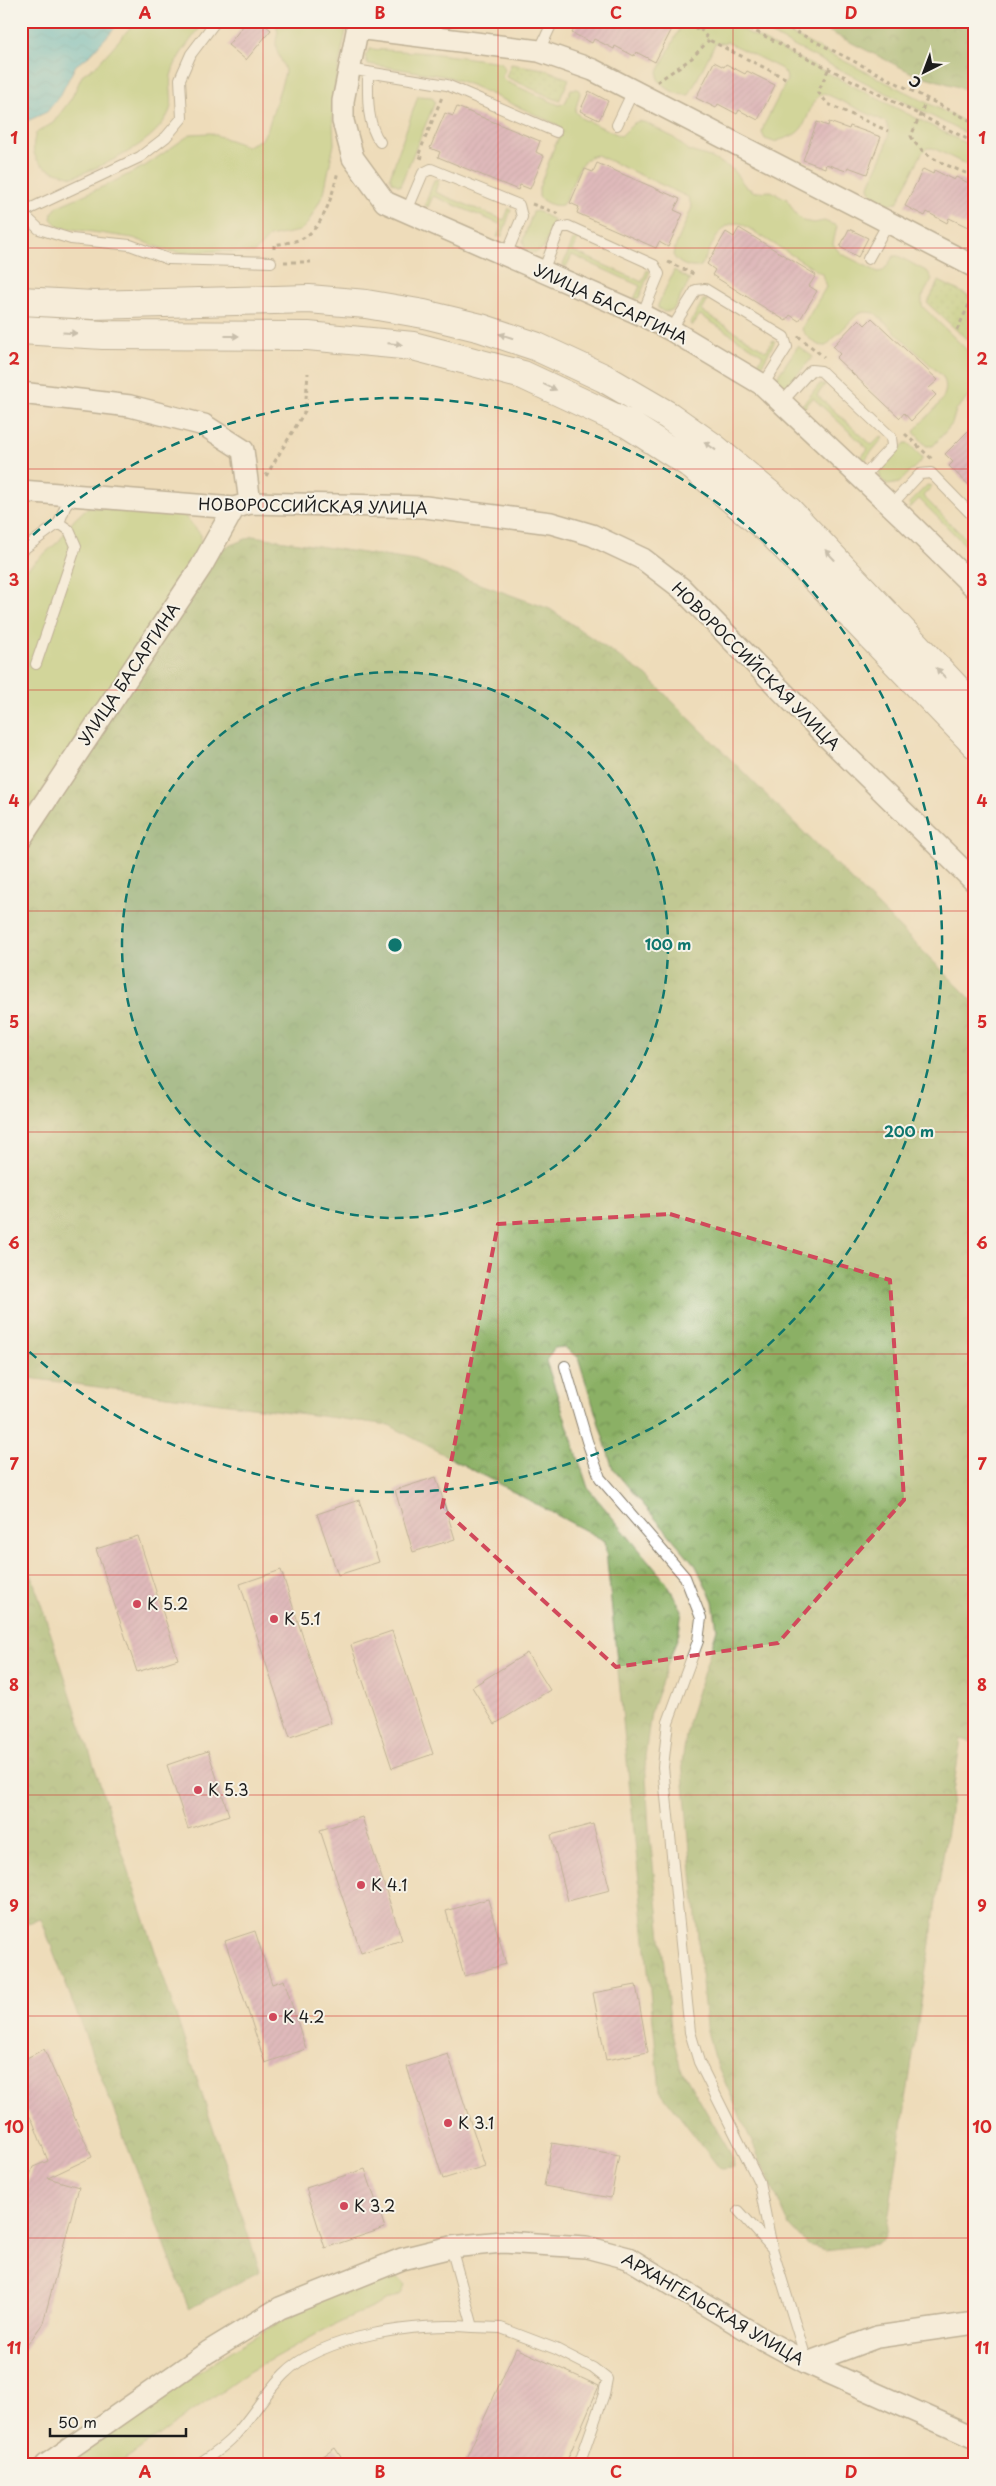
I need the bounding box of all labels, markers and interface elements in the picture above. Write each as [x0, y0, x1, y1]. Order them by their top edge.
text: A [139, 0, 152, 24]
text: B [375, 0, 386, 24]
text: C [610, 0, 622, 24]
text: D [845, 0, 857, 24]
north arrow [898, 48, 948, 98]
text: С [904, 71, 926, 93]
text: 1 [10, 125, 18, 149]
text: 1 [978, 125, 986, 149]
street label: УЛИЦА БАСАРГИНА [531, 257, 692, 349]
one-way arrow [62, 330, 78, 338]
one-way arrow [225, 332, 241, 340]
one-way arrow [498, 332, 513, 340]
one-way arrow [387, 340, 403, 348]
text: 2 [8, 346, 20, 370]
text: 2 [976, 346, 988, 370]
one-way arrow [543, 384, 557, 392]
one-way arrow [703, 441, 717, 451]
street label: НОВОРОССИЙСКАЯ УЛИЦА [198, 491, 428, 519]
one-way arrow [824, 549, 836, 561]
text: 3 [9, 567, 19, 591]
text: 3 [977, 567, 987, 591]
street label: НОВОРОССИЙСКАЯ УЛИЦА [667, 576, 846, 755]
street label: УЛИЦА БАСАРГИНА [72, 598, 185, 749]
one-way arrow [935, 667, 947, 679]
text: 4 [9, 788, 20, 812]
text: 4 [977, 788, 988, 812]
text: 100 m [645, 932, 691, 955]
centre of rings [386, 936, 404, 954]
text: 5 [9, 1009, 19, 1033]
text: 5 [977, 1009, 987, 1033]
text: 200 m [884, 1119, 934, 1142]
text: 6 [8, 1230, 20, 1254]
text: 6 [976, 1230, 988, 1254]
text: 7 [9, 1451, 19, 1475]
text: 7 [977, 1451, 987, 1475]
place label: К 5.2 [147, 1591, 188, 1615]
marker: К 5.2 [131, 1598, 143, 1610]
place label: К 5.1 [284, 1606, 321, 1630]
marker: К 5.1 [268, 1613, 280, 1625]
text: 8 [9, 1672, 19, 1696]
text: 8 [977, 1672, 987, 1696]
place label: К 5.3 [208, 1777, 249, 1801]
marker: К 5.3 [192, 1784, 204, 1796]
place label: К 4.1 [371, 1872, 407, 1896]
marker: К 4.1 [355, 1879, 367, 1891]
text: 9 [9, 1893, 19, 1917]
text: 9 [977, 1893, 987, 1917]
place label: К 4.2 [283, 2004, 325, 2028]
marker: К 4.2 [267, 2011, 279, 2023]
place label: К 3.1 [458, 2110, 494, 2134]
text: 10 [4, 2114, 24, 2138]
text: 10 [972, 2114, 992, 2138]
marker: К 3.1 [442, 2117, 454, 2129]
place label: К 3.2 [354, 2193, 395, 2217]
marker: К 3.2 [338, 2200, 350, 2212]
street label: АРХАНГЕЛЬСКАЯ УЛИЦА [618, 2246, 809, 2370]
text: 11 [7, 2335, 21, 2359]
text: 11 [975, 2335, 989, 2359]
scale bar [50, 2406, 186, 2438]
text: 50 m [58, 2410, 97, 2433]
text: A [139, 2459, 152, 2483]
text: B [375, 2459, 386, 2483]
text: C [610, 2459, 622, 2483]
text: D [845, 2459, 857, 2483]

